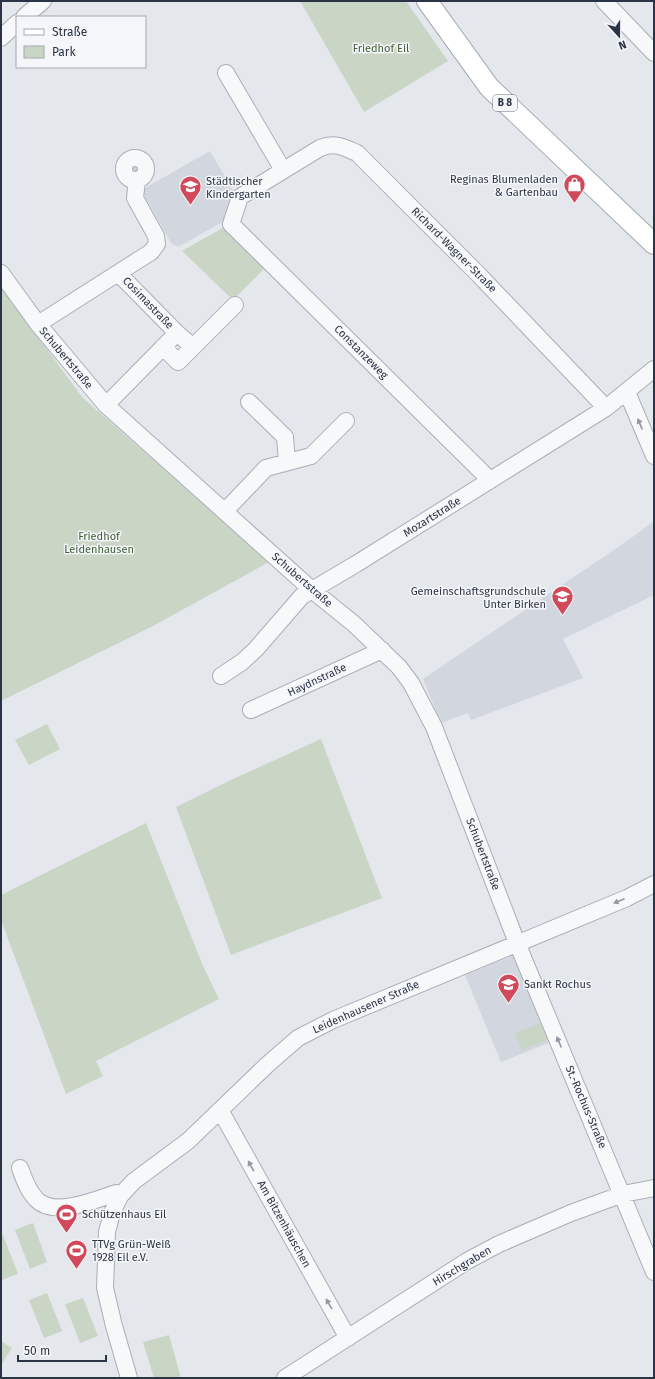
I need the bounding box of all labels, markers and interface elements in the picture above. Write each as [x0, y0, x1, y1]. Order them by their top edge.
legend [16, 16, 146, 68]
north arrow [599, 16, 639, 56]
text: Straße [52, 25, 87, 39]
text: N [617, 37, 628, 52]
park label: Friedhof Eil [353, 42, 409, 55]
text: Park [52, 45, 76, 59]
road number: B 8 [493, 95, 517, 111]
shop icon: Reginas Blumenladen & Gartenbau [561, 172, 587, 205]
place label: Reginas Blumenladen & Gartenbau [450, 173, 558, 199]
school or university icon: Städtischer Kindergarten [178, 174, 204, 207]
place label: Städtischer Kindergarten [206, 175, 271, 201]
street label: Richard-Wagner-Straße [409, 205, 499, 295]
street label: Cosimastraße [120, 274, 176, 332]
street label: Constanzeweg [331, 322, 391, 382]
street label: Schubertstraße [36, 325, 96, 391]
one-way arrow [637, 418, 643, 429]
street label: Mozartstraße [401, 494, 463, 540]
park label: Friedhof Leidenhausen [64, 530, 134, 556]
street label: Schubertstraße [269, 550, 335, 610]
school or university icon: Gemeinschaftsgrundschule Unter Birken [549, 584, 575, 617]
place label: Gemeinschaftsgrundschule Unter Birken [411, 585, 546, 611]
street label: Haydnstraße [286, 661, 348, 699]
street label: Schubertstraße [463, 816, 503, 892]
one-way arrow [614, 898, 625, 904]
school or university icon: Sankt Rochus [495, 971, 521, 1004]
street label: Leidenhausener Straße [311, 978, 421, 1036]
place label: Sankt Rochus [524, 978, 591, 991]
one-way arrow [556, 1036, 562, 1048]
street label: St.-Rochus-Straße [563, 1064, 609, 1150]
one-way arrow [248, 1160, 255, 1172]
street label: Am Bitzenhäuschen [255, 1178, 313, 1270]
sports icon: Schützenhaus Eil [54, 1201, 80, 1234]
place label: Schützenhaus Eil [82, 1208, 166, 1221]
sports icon: TTVg Grün-Weiß 1928 Eil e.V. [64, 1237, 90, 1270]
place label: TTVg Grün-Weiß 1928 Eil e.V. [92, 1238, 171, 1264]
street label: Hirschgraben [430, 1243, 494, 1289]
one-way arrow [325, 1298, 332, 1310]
scale bar [18, 1337, 106, 1363]
text: 50 m [24, 1344, 50, 1358]

